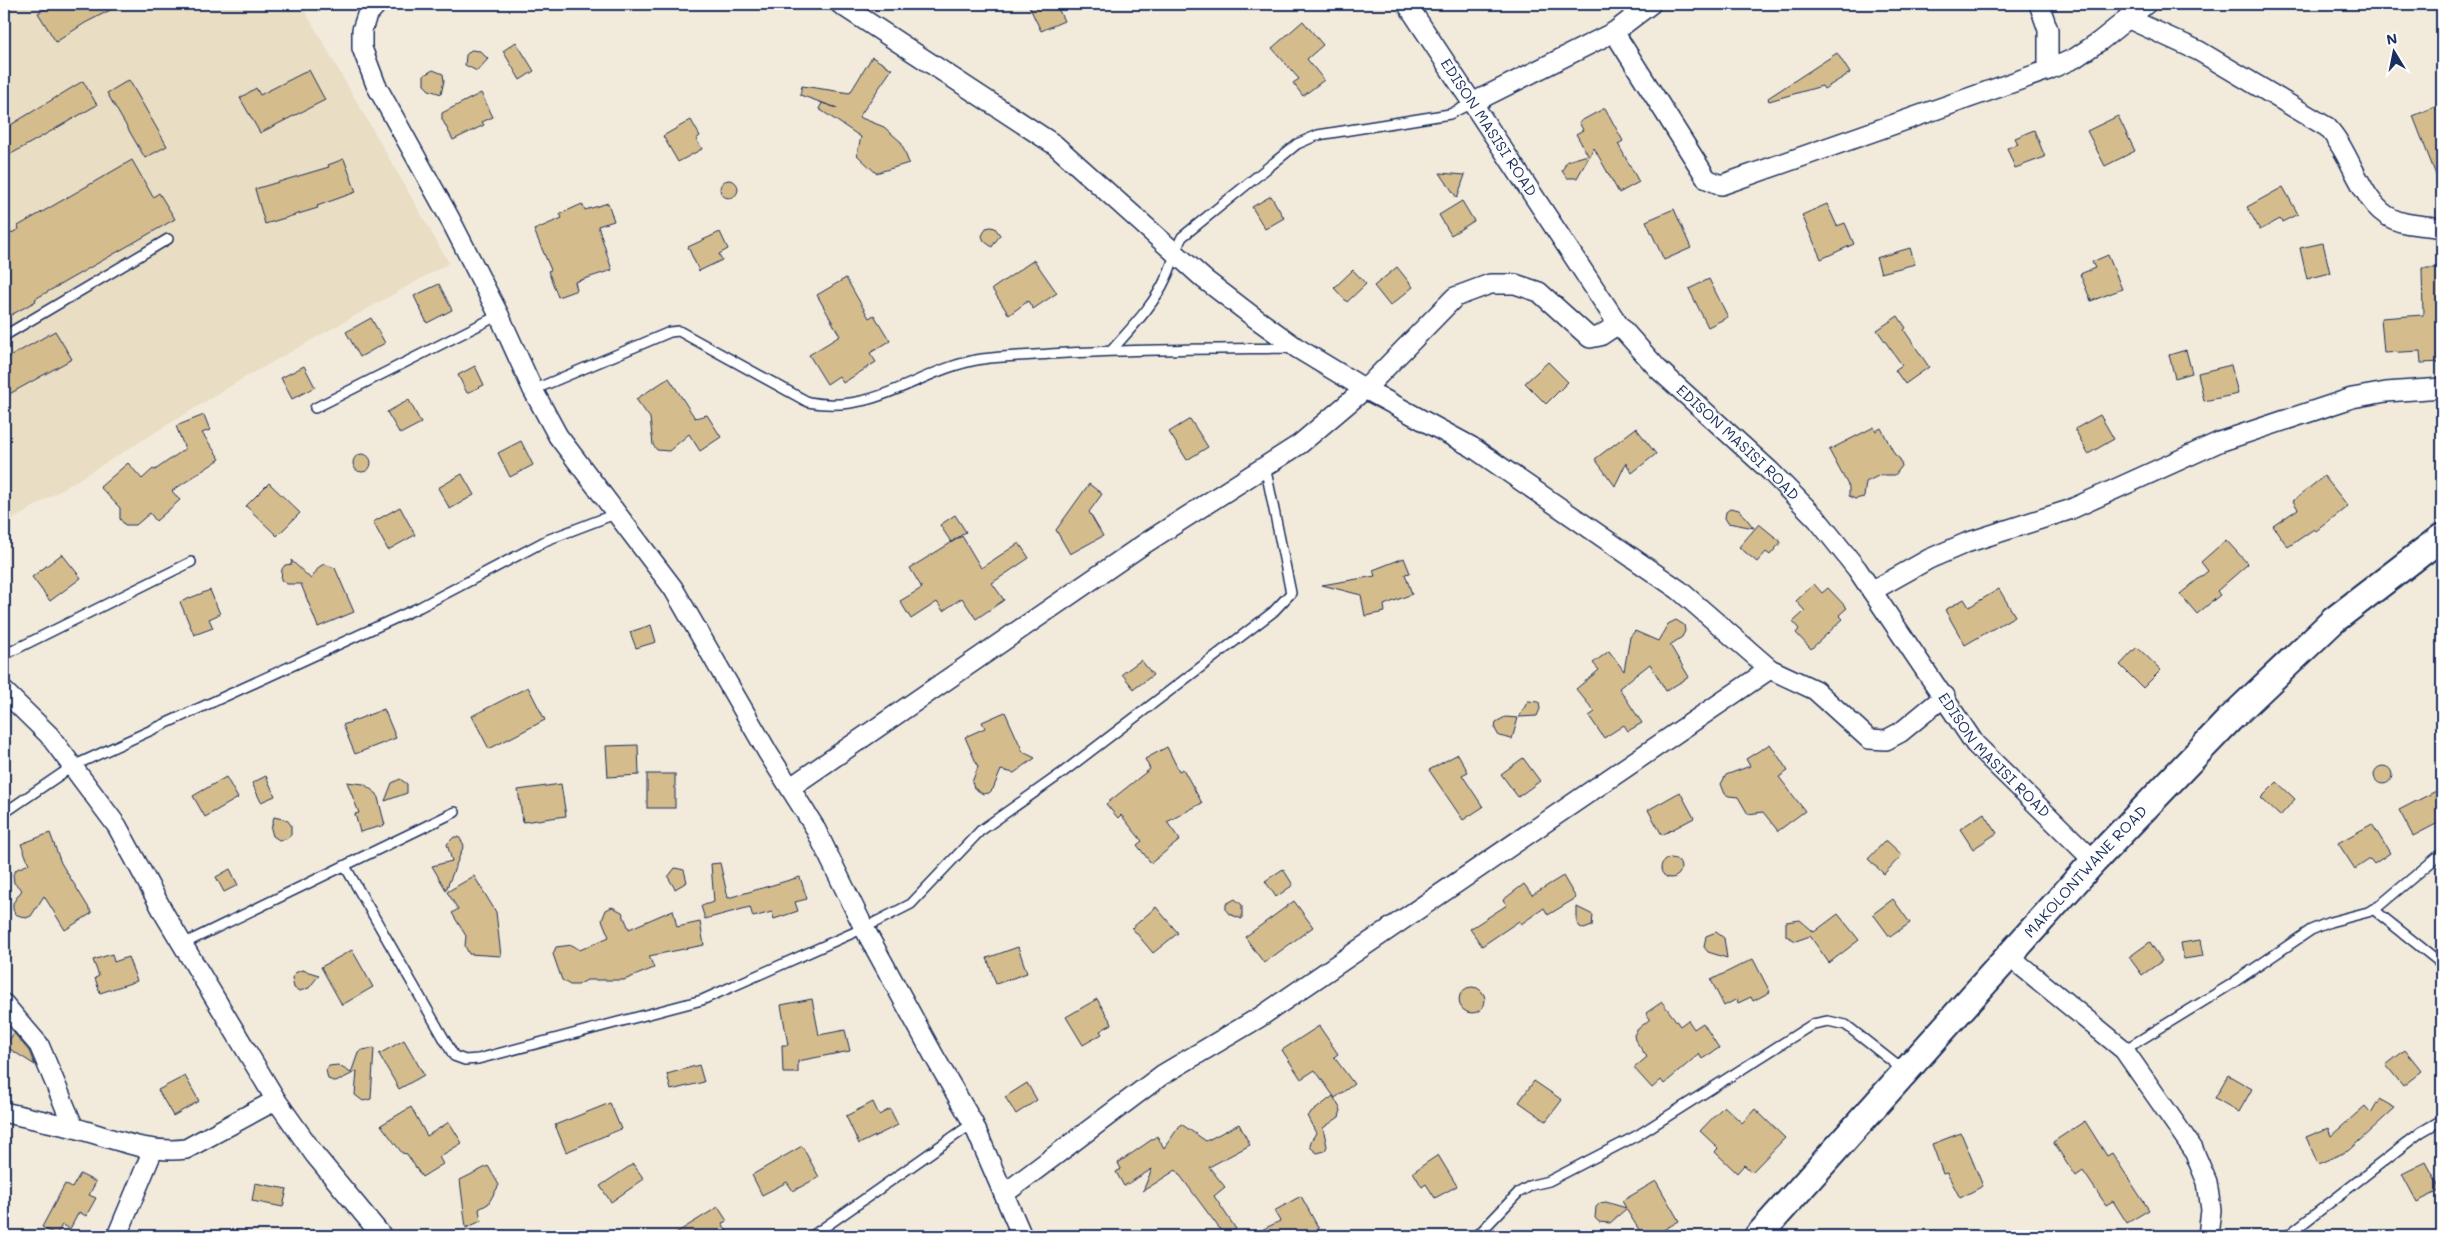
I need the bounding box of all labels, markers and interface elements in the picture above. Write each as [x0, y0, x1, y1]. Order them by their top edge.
north arrow [2368, 28, 2418, 78]
text: N [2385, 28, 2399, 49]
street label: EDISON MASISI ROAD [1437, 54, 1542, 200]
street label: EDISON MASISI ROAD [1673, 380, 1804, 504]
street label: EDISON MASISI ROAD [1934, 688, 2055, 821]
street label: MAKOLONTWANE ROAD [2019, 801, 2151, 941]

